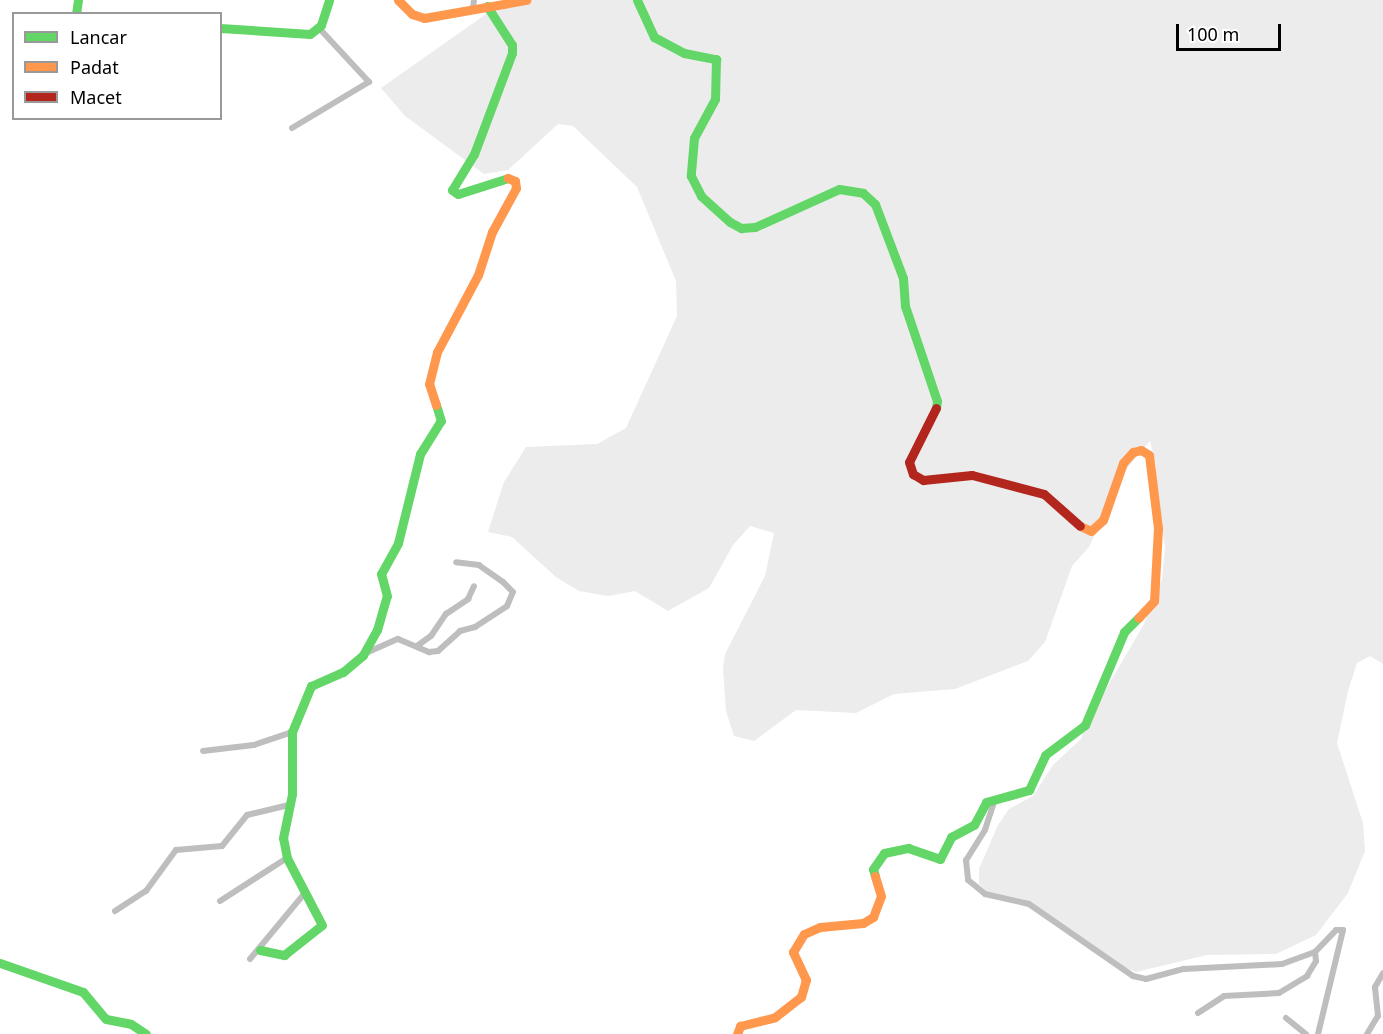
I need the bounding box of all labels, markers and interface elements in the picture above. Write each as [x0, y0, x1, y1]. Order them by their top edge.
legend [12, 12, 222, 120]
scale bar [1179, 12, 1284, 50]
text: 100 m [1187, 22, 1239, 46]
text: Lancar [70, 25, 127, 49]
text: Padat [70, 55, 119, 79]
text: Macet [70, 85, 122, 109]

